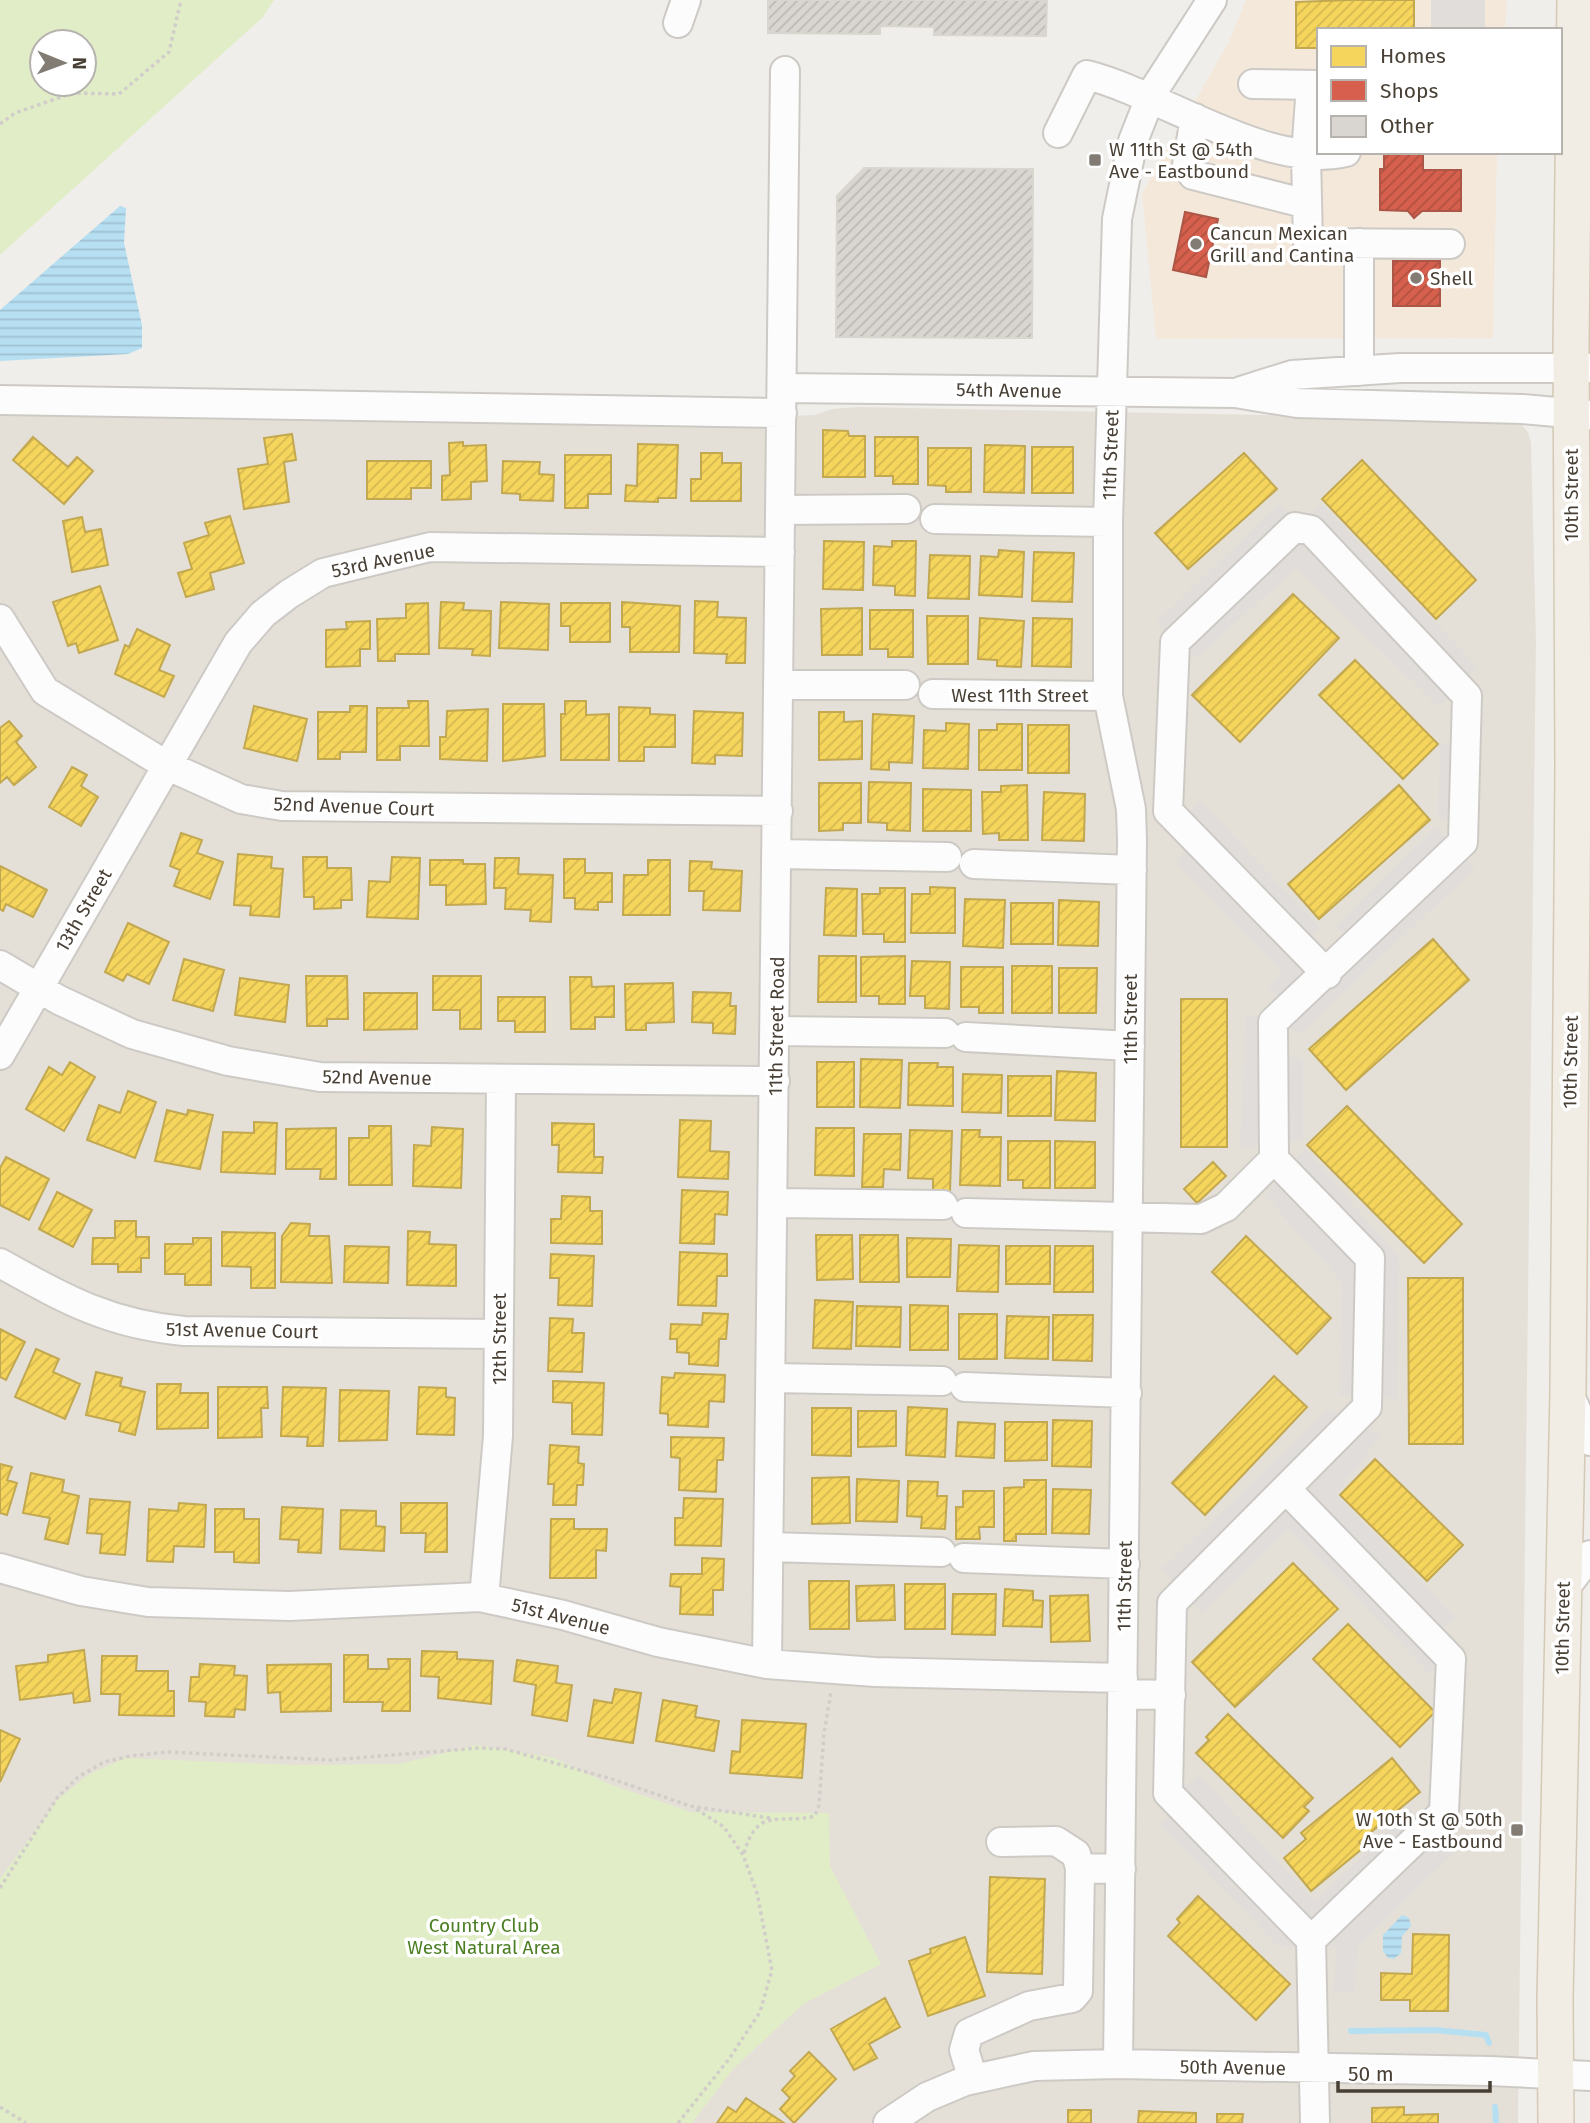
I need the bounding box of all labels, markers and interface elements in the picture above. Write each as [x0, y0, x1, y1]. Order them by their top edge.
north arrow [28, 28, 98, 98]
legend [1317, 28, 1562, 154]
text: Homes [1380, 43, 1446, 69]
text: N [68, 57, 91, 70]
text: Shops [1380, 78, 1438, 104]
text: Other [1380, 113, 1434, 139]
place label: W 11th St @ 54th Ave - Eastbound [1109, 138, 1253, 183]
marker: W 11th St @ 54th Ave - Eastbound [1087, 152, 1103, 168]
place label: Cancun Mexican Grill and Cantina [1210, 222, 1354, 267]
marker: Cancun Mexican Grill and Cantina [1188, 236, 1204, 252]
place label: Shell [1430, 267, 1473, 290]
marker: Shell [1408, 270, 1424, 286]
street label: 54th Avenue [956, 378, 1062, 403]
street label: 11th Street [1097, 409, 1124, 501]
street label: 10th Street [1560, 448, 1583, 542]
street label: 53rd Avenue [329, 538, 437, 583]
street label: West 11th Street [951, 684, 1089, 707]
street label: 52nd Avenue Court [273, 792, 435, 821]
street label: 13th Street [50, 864, 117, 956]
street label: 11th Street Road [764, 956, 789, 1096]
street label: 11th Street [1119, 973, 1142, 1064]
street label: 10th Street [1558, 1015, 1583, 1109]
street label: 52nd Avenue [322, 1065, 432, 1090]
street label: 12th Street [488, 1293, 511, 1385]
street label: 51st Avenue Court [166, 1318, 318, 1343]
street label: 11th Street [1112, 1540, 1137, 1632]
street label: 10th Street [1550, 1581, 1575, 1675]
street label: 51st Avenue [509, 1593, 612, 1640]
place label: W 10th St @ 50th Ave - Eastbound [1356, 1808, 1503, 1853]
marker: W 10th St @ 50th Ave - Eastbound [1509, 1822, 1525, 1838]
park label: Country Club West Natural Area [407, 1914, 561, 1959]
scale bar [1338, 2050, 1490, 2094]
street label: 50th Avenue [1180, 2055, 1286, 2080]
text: 50 m [1348, 2061, 1394, 2087]

